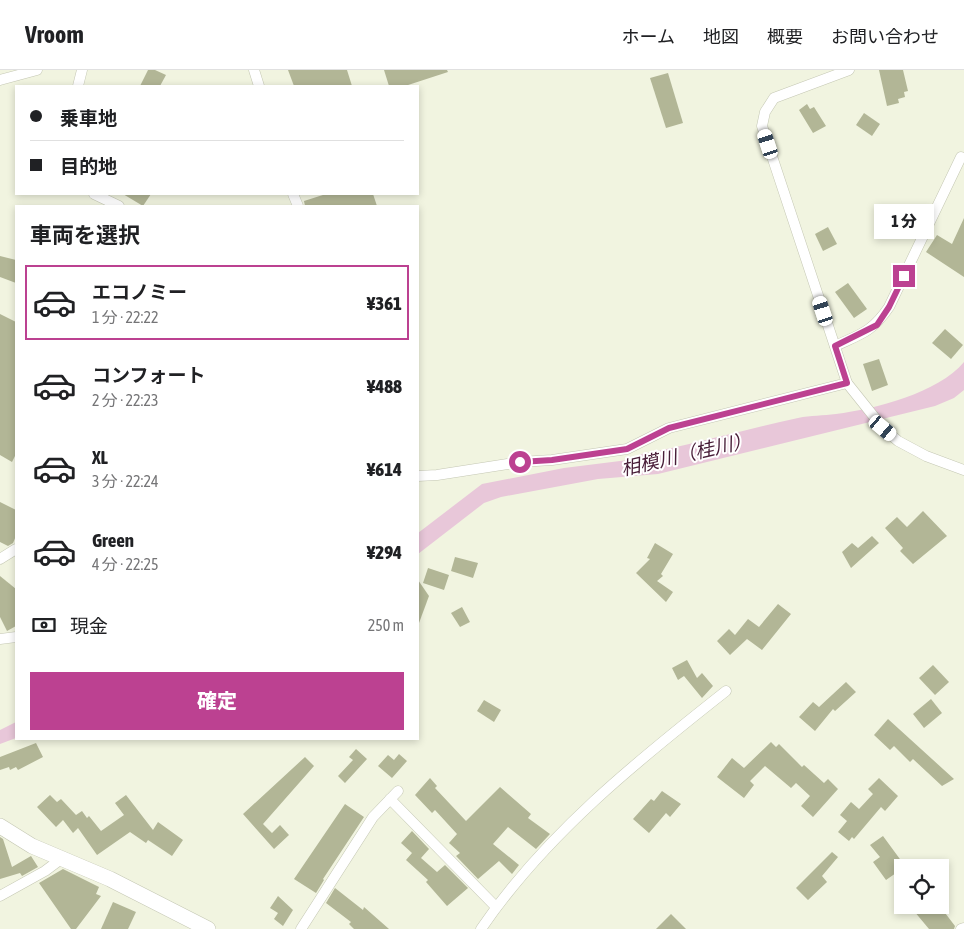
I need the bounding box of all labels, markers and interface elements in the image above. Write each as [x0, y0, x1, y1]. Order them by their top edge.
text: Vroom [25, 21, 84, 48]
text: ホーム [622, 26, 675, 47]
text: 地図 [703, 26, 739, 47]
text: 概要 [767, 26, 803, 47]
text: お問い合わせ [831, 26, 939, 47]
text: 乗車地 [60, 107, 117, 129]
car [756, 127, 779, 161]
text: 目的地 [60, 155, 117, 177]
callout: 1 分 [874, 204, 934, 238]
text: 1 分 [891, 212, 917, 230]
text: 車両を選択 [30, 222, 140, 248]
route end [893, 265, 915, 287]
icon: car [32, 280, 77, 325]
text: エコノミー [92, 281, 187, 303]
text: ¥361 [367, 292, 402, 314]
car [811, 294, 834, 328]
text: 1 分 · 22:22 [92, 308, 158, 326]
icon: car [32, 363, 77, 408]
text: コンフォート [92, 364, 205, 386]
text: ¥488 [367, 375, 402, 397]
text: 2 分 · 22:23 [92, 391, 158, 409]
car [866, 413, 899, 443]
water label: 相模川（桂川） [619, 428, 753, 480]
icon: car [32, 446, 77, 491]
text: XL [92, 446, 108, 468]
route start [509, 451, 531, 473]
text: ¥614 [367, 458, 402, 480]
text: 3 分 · 22:24 [92, 472, 158, 490]
icon: car [32, 529, 77, 574]
text: Green [92, 529, 134, 551]
text: ¥294 [367, 541, 402, 563]
text: 4 分 · 22:25 [92, 555, 158, 573]
icon: cash [30, 611, 58, 639]
text: 現金 [70, 615, 108, 637]
text: 250 m [368, 616, 404, 634]
button: 確定 [30, 672, 404, 730]
map controls [894, 859, 949, 914]
button: locate [894, 859, 949, 914]

